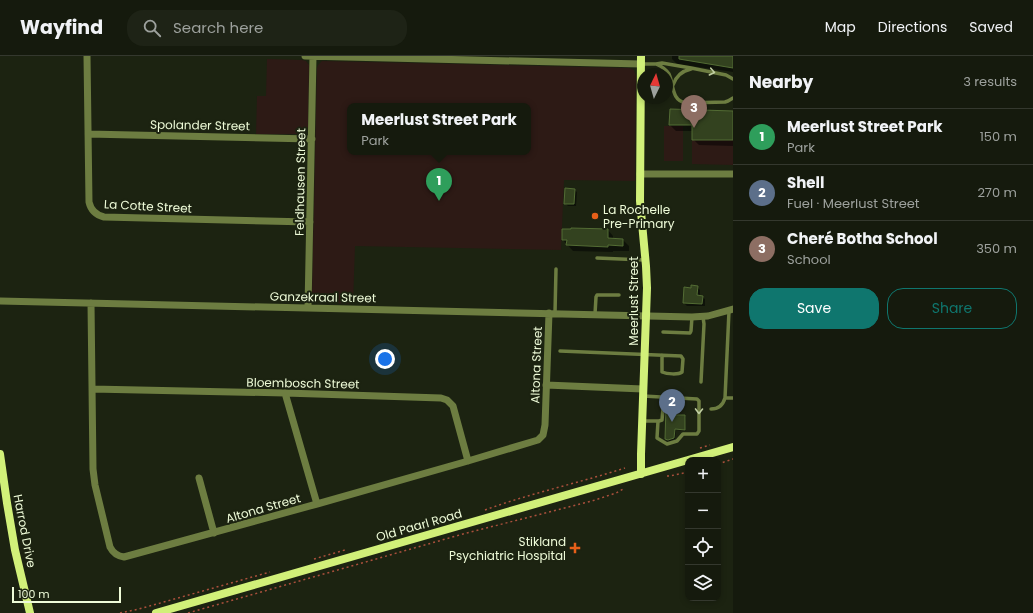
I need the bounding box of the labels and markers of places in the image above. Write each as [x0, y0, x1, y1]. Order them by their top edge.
pin: 3 [681, 95, 707, 128]
pin: 1 [426, 168, 452, 201]
place label: La Rochelle Pre-Primary [603, 201, 675, 232]
marker: La Rochelle Pre-Primary [590, 211, 600, 221]
pin: 2 [659, 389, 685, 422]
place label: Stikland Psychiatric Hospital [449, 533, 566, 564]
marker: Stikland Psychiatric Hospital [569, 542, 581, 554]

